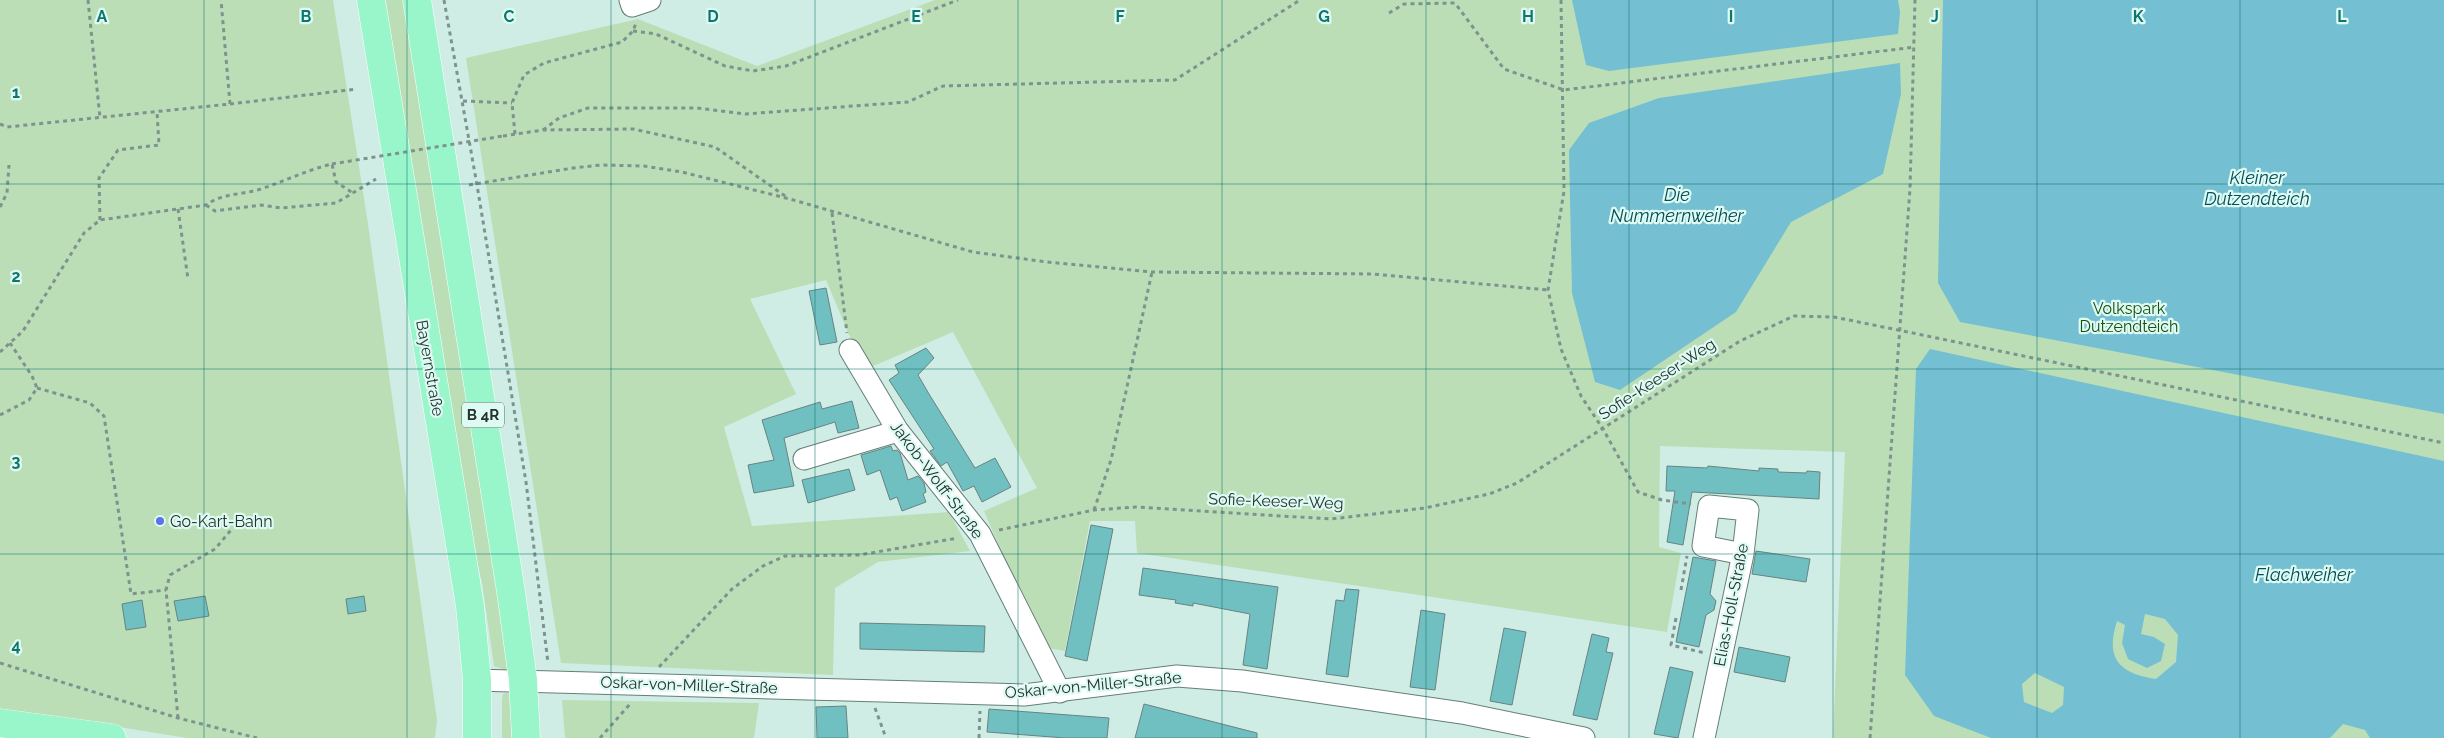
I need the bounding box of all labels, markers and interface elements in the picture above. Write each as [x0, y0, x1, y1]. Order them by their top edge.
text: A [97, 7, 108, 26]
text: B [301, 7, 312, 26]
text: C [504, 7, 515, 26]
text: D [707, 7, 719, 26]
text: E [911, 7, 921, 26]
text: F [1115, 7, 1125, 26]
text: G [1318, 7, 1330, 26]
text: H [1522, 7, 1534, 26]
text: I [1729, 7, 1733, 26]
text: J [1931, 7, 1939, 26]
text: K [2133, 7, 2144, 26]
text: L [2337, 7, 2347, 26]
text: 1 [12, 83, 20, 102]
water label: Kleiner Dutzendteich [2204, 167, 2310, 209]
water label: Die Nummernweiher [1610, 184, 1745, 226]
text: 2 [11, 267, 21, 286]
park label: Volkspark Dutzendteich [2080, 299, 2178, 336]
street label: Bayernstraße [412, 318, 448, 418]
street label: Sofie-Keeser-Weg [1595, 334, 1719, 424]
road number: B 4R [462, 402, 504, 428]
street label: Jakob-Wolff-Straße [887, 417, 987, 543]
text: 3 [12, 452, 21, 471]
street label: Sofie-Keeser-Weg [1208, 489, 1344, 513]
place label: Go-Kart-Bahn [170, 512, 272, 531]
marker: Go-Kart-Bahn [154, 515, 166, 527]
street label: Elias-Holl-Straße [1710, 542, 1752, 668]
water label: Flachweiher [2255, 564, 2354, 585]
text: 4 [11, 636, 21, 655]
street label: Oskar-von-Miller-Straße [1004, 668, 1182, 702]
street label: Oskar-von-Miller-Straße [600, 672, 778, 698]

